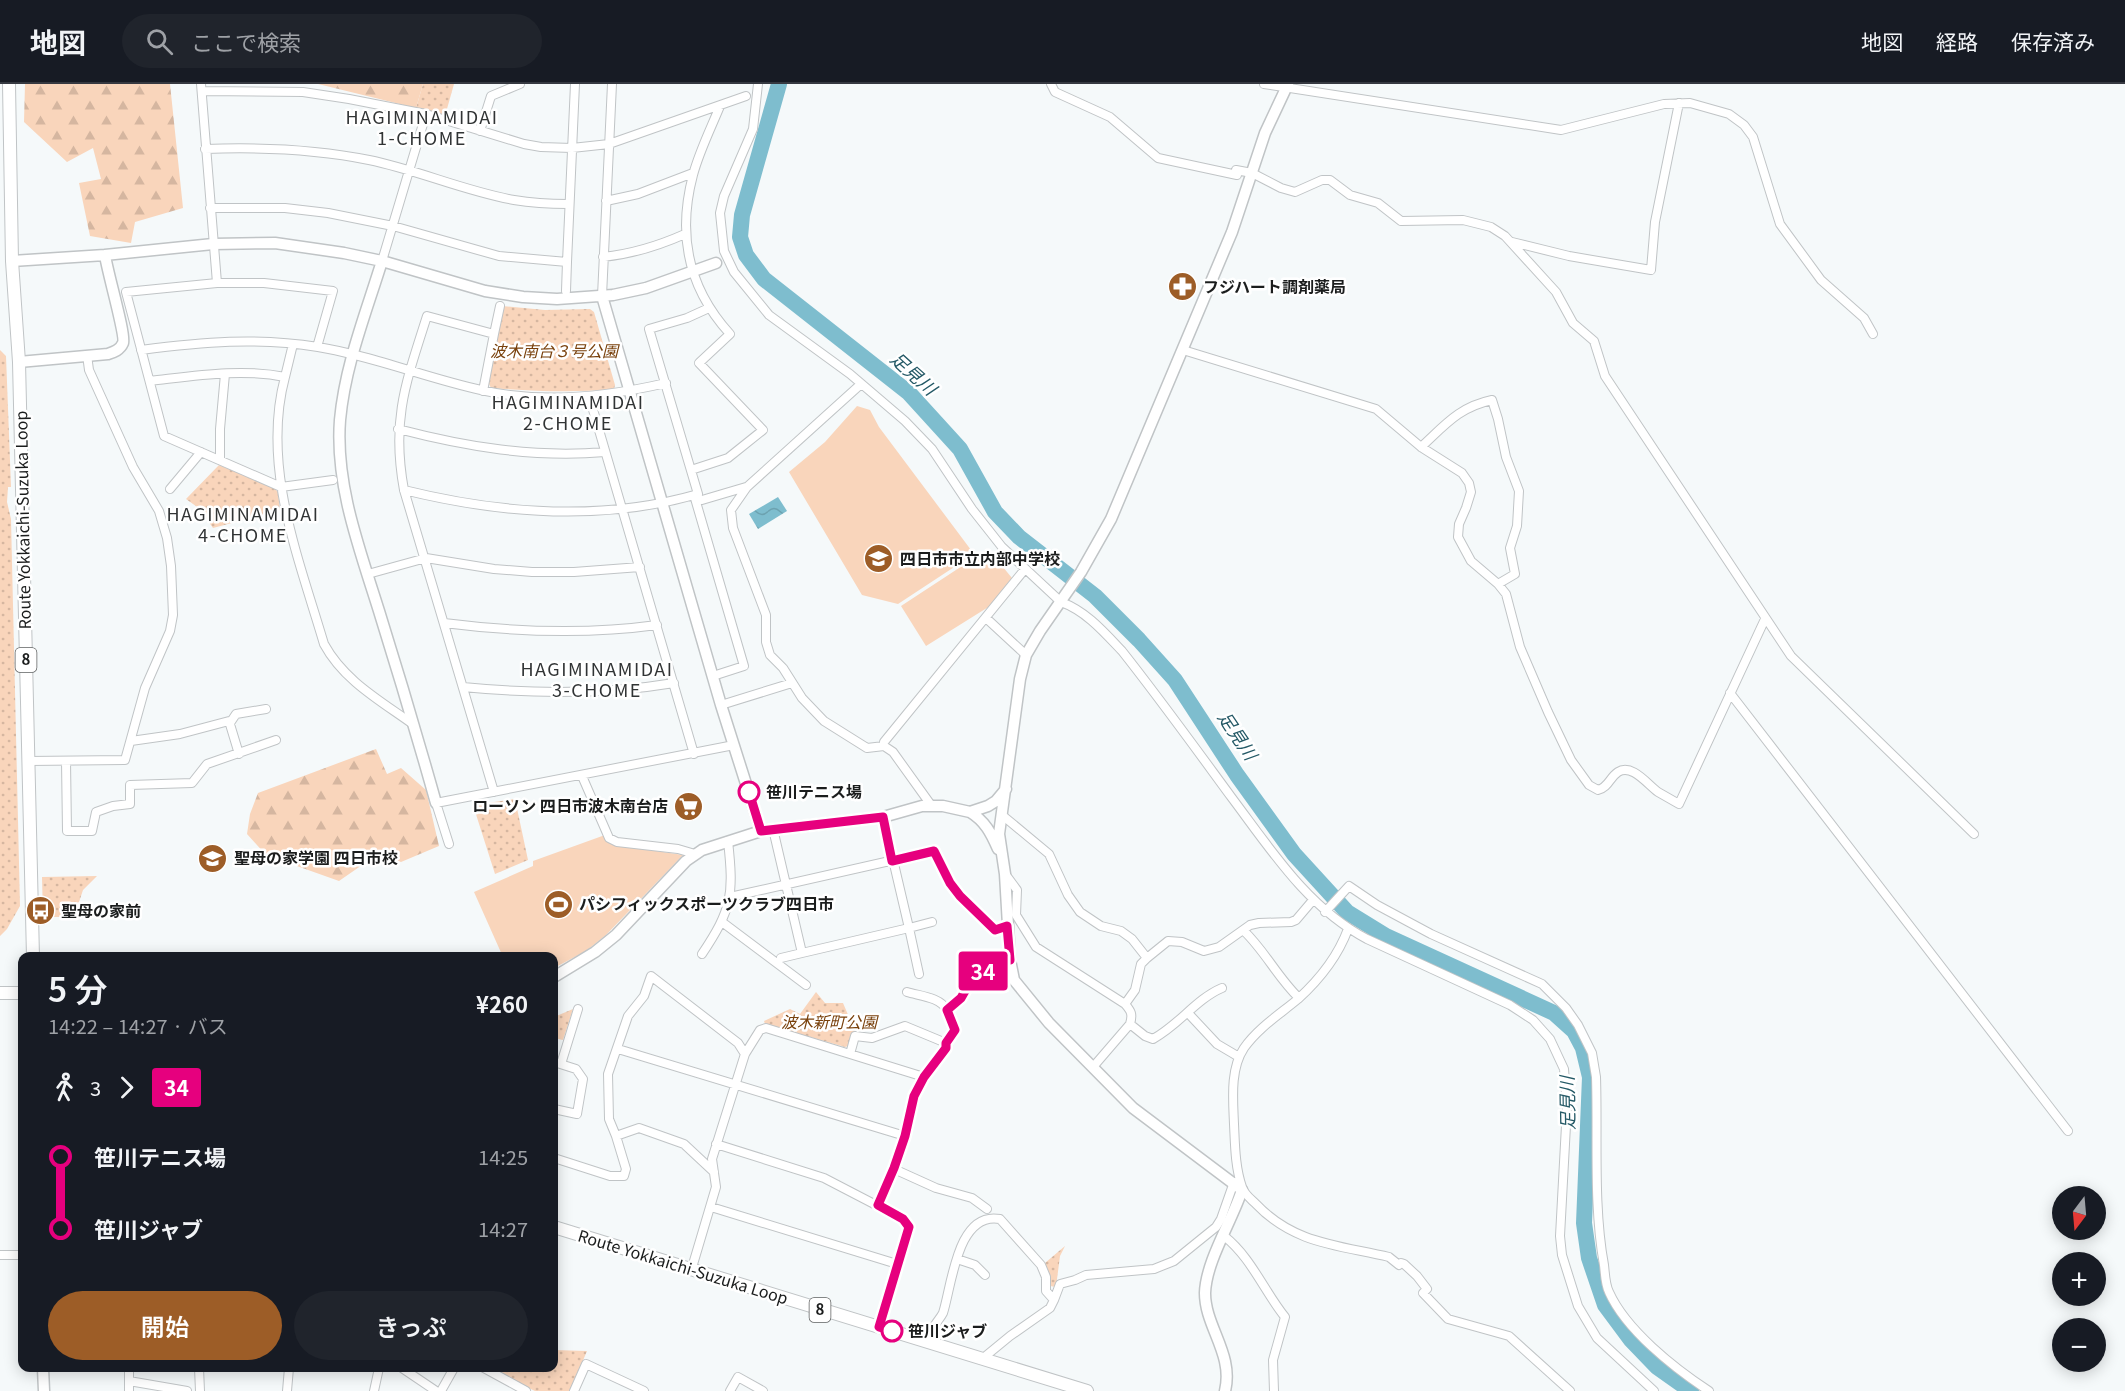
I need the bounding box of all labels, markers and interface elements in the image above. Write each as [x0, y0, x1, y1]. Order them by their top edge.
search box [122, 14, 542, 68]
text: 地図 [30, 21, 86, 61]
icon: search [143, 25, 176, 58]
text: ここで検索 [191, 25, 301, 57]
text: 地図 [1861, 26, 1903, 56]
text: 経路 [1936, 26, 1978, 56]
text: 保存済み [2011, 26, 2095, 56]
district label: HAGIMINAMIDAI 1-CHOME [345, 103, 499, 150]
pharmacy icon: フジハート調剤薬局 [1166, 271, 1198, 303]
place label: フジハート調剤薬局 [1203, 274, 1346, 298]
park label: 波木南台３号公園 [490, 338, 620, 362]
water label: 足見川 [886, 345, 945, 402]
district label: HAGIMINAMIDAI 2-CHOME [491, 388, 645, 435]
street label: Route Yokkaichi-Suzuka Loop [8, 410, 36, 629]
district label: HAGIMINAMIDAI 4-CHOME [166, 500, 320, 547]
school or university icon: 四日市市立内部中学校 [863, 543, 895, 575]
place label: 四日市市立内部中学校 [900, 546, 1060, 570]
road number: 8 [15, 648, 36, 672]
district label: HAGIMINAMIDAI 3-CHOME [520, 655, 674, 702]
water label: 足見川 [1213, 705, 1266, 766]
place label: 笹川テニス場 [766, 779, 862, 803]
marker: 笹川テニス場 [738, 781, 760, 803]
supermarket icon: ローソン 四日市波木南台店 [673, 790, 705, 822]
place label: ローソン 四日市波木南台店 [472, 793, 668, 817]
school or university icon: 聖母の家学園 四日市校 [197, 842, 229, 874]
place label: 聖母の家学園 四日市校 [234, 845, 398, 869]
sports icon: パシフィックスポーツクラブ四日市 [542, 888, 574, 920]
place label: パシフィックスポーツクラブ四日市 [579, 891, 834, 915]
bus stop icon: 聖母の家前 [24, 895, 56, 927]
place label: 聖母の家前 [61, 898, 141, 922]
line badge: 34 [956, 952, 1010, 990]
text: 34 [971, 956, 995, 986]
text: 5 分 [48, 964, 108, 1012]
text: ¥260 [476, 987, 528, 1019]
park label: 波木新町公園 [781, 1009, 879, 1033]
text: 14:22 – 14:27 · バス [48, 1011, 228, 1040]
icon: walk [48, 1071, 81, 1104]
icon: forward [110, 1071, 143, 1104]
text: 34 [164, 1072, 189, 1102]
text: 3 [90, 1073, 101, 1102]
water label: 足見川 [1552, 1074, 1579, 1130]
text: 笹川テニス場 [94, 1140, 226, 1172]
text: 14:25 [478, 1142, 528, 1171]
north arrow [2052, 1186, 2106, 1240]
map controls [2052, 1186, 2106, 1372]
text: 笹川ジャブ [94, 1212, 203, 1244]
text: 14:27 [478, 1214, 528, 1243]
street label: Route Yokkaichi-Suzuka Loop [575, 1223, 791, 1309]
button: + [2052, 1252, 2106, 1306]
button: 開始 [48, 1291, 282, 1360]
button: きっぷ [294, 1291, 528, 1360]
road number: 8 [810, 1298, 830, 1322]
place label: 笹川ジャブ [908, 1318, 987, 1342]
button: − [2052, 1318, 2106, 1372]
marker: 笹川ジャブ [881, 1320, 903, 1342]

